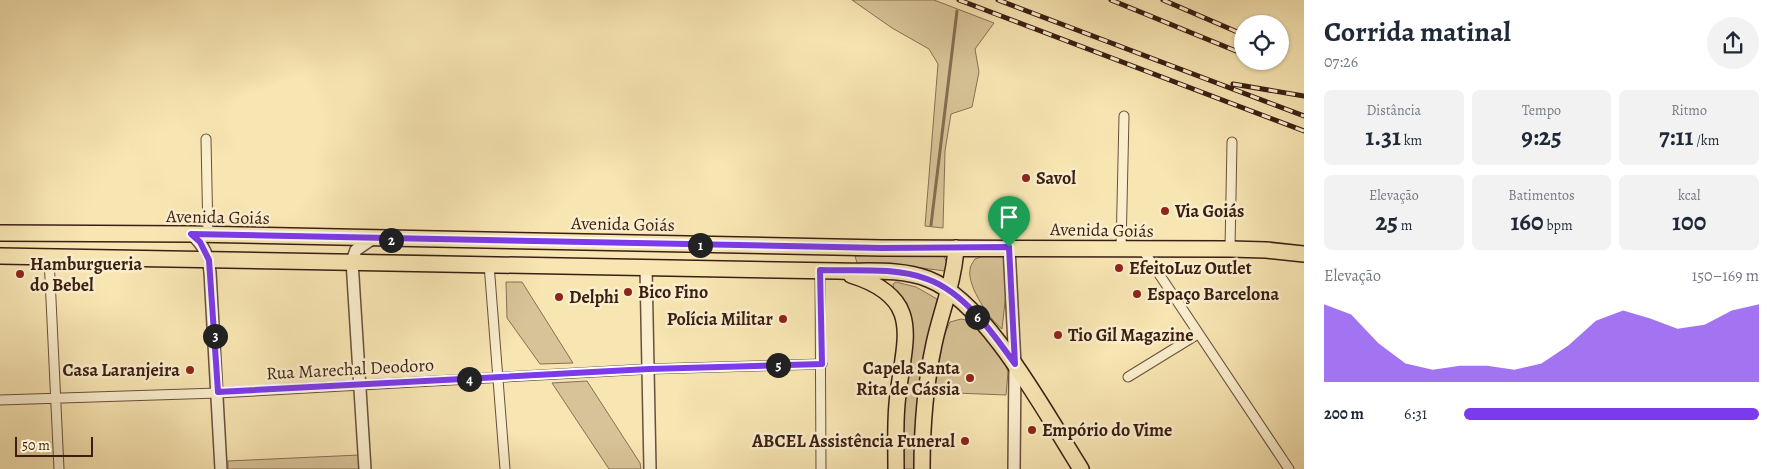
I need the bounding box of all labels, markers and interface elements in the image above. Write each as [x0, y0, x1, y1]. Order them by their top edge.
text: Corrida matinal [1324, 13, 1511, 51]
map controls [1234, 15, 1289, 70]
button: locate [1234, 15, 1289, 70]
button: share [1707, 17, 1759, 69]
text: 07:26 [1324, 51, 1358, 73]
text: Distância [1367, 101, 1421, 120]
text: Tempo [1522, 101, 1561, 120]
text: Ritmo [1671, 101, 1707, 120]
text: 1.31 [1365, 120, 1401, 154]
text: 9:25 [1521, 120, 1562, 154]
text: 7:11 [1659, 120, 1693, 154]
text: km [1401, 131, 1422, 150]
text: /km [1693, 131, 1719, 150]
place label: Savol [1036, 166, 1076, 190]
marker: Savol [1020, 172, 1032, 184]
text: Elevação [1369, 186, 1419, 205]
text: Batimentos [1508, 186, 1575, 205]
text: kcal [1678, 186, 1700, 205]
pin [988, 196, 1030, 247]
place label: Via Goiás [1174, 199, 1244, 223]
icon: arrive [995, 203, 1023, 231]
street label: Avenida Goiás [165, 204, 270, 230]
marker: Via Goiás [1159, 205, 1171, 217]
text: 25 [1375, 205, 1398, 239]
text: 160 [1510, 205, 1544, 239]
text: 100 [1672, 205, 1706, 239]
street label: Avenida Goiás [570, 211, 675, 237]
text: m [1398, 216, 1412, 235]
text: bpm [1544, 216, 1573, 235]
street label: Avenida Goiás [1049, 217, 1154, 243]
pin: 2 [378, 228, 404, 252]
text: 2 [388, 231, 395, 250]
pin: 1 [688, 232, 712, 258]
text: 1 [698, 236, 703, 255]
place label: Hamburgueria do Bebel [30, 252, 142, 297]
place label: EfeitoLuz Outlet [1129, 256, 1252, 280]
marker: EfeitoLuz Outlet [1113, 262, 1125, 274]
text: Elevação [1324, 265, 1381, 287]
text: 150–169 m [1692, 265, 1759, 287]
marker: Hamburgueria do Bebel [14, 268, 26, 280]
place label: Bico Fino [638, 280, 708, 304]
place label: Espaço Barcelona [1147, 282, 1279, 306]
place label: Delphi [569, 285, 619, 309]
marker: Bico Fino [622, 286, 634, 298]
marker: Espaço Barcelona [1131, 288, 1143, 300]
marker: Delphi [553, 291, 565, 303]
pin: 6 [964, 304, 990, 330]
place label: Polícia Militar [667, 307, 774, 331]
text: 6 [974, 308, 981, 327]
marker: Polícia Militar [777, 313, 789, 325]
place label: Tio Gil Magazine [1068, 323, 1193, 347]
pin: 3 [202, 324, 228, 348]
text: 3 [212, 327, 219, 346]
marker: Tio Gil Magazine [1052, 329, 1064, 341]
pin: 5 [766, 352, 790, 378]
street label: Rua Marechal Deodoro [266, 353, 435, 385]
text: 5 [776, 356, 781, 375]
place label: Capela Santa Rita de Cássia [856, 356, 960, 401]
place label: Casa Laranjeira [62, 358, 180, 382]
marker: Casa Laranjeira [184, 364, 196, 376]
pin: 4 [456, 366, 482, 392]
text: 4 [466, 370, 473, 389]
marker: Capela Santa Rita de Cássia [964, 372, 976, 384]
text: 200 m [1324, 403, 1364, 425]
text: 6:31 [1404, 403, 1427, 425]
place label: Empório do Vime [1042, 418, 1172, 442]
marker: Empório do Vime [1026, 424, 1038, 436]
place label: ABCEL Assistência Funeral [751, 429, 955, 453]
scale bar [15, 434, 92, 457]
marker: ABCEL Assistência Funeral [959, 435, 971, 447]
text: 50 m [22, 436, 50, 455]

